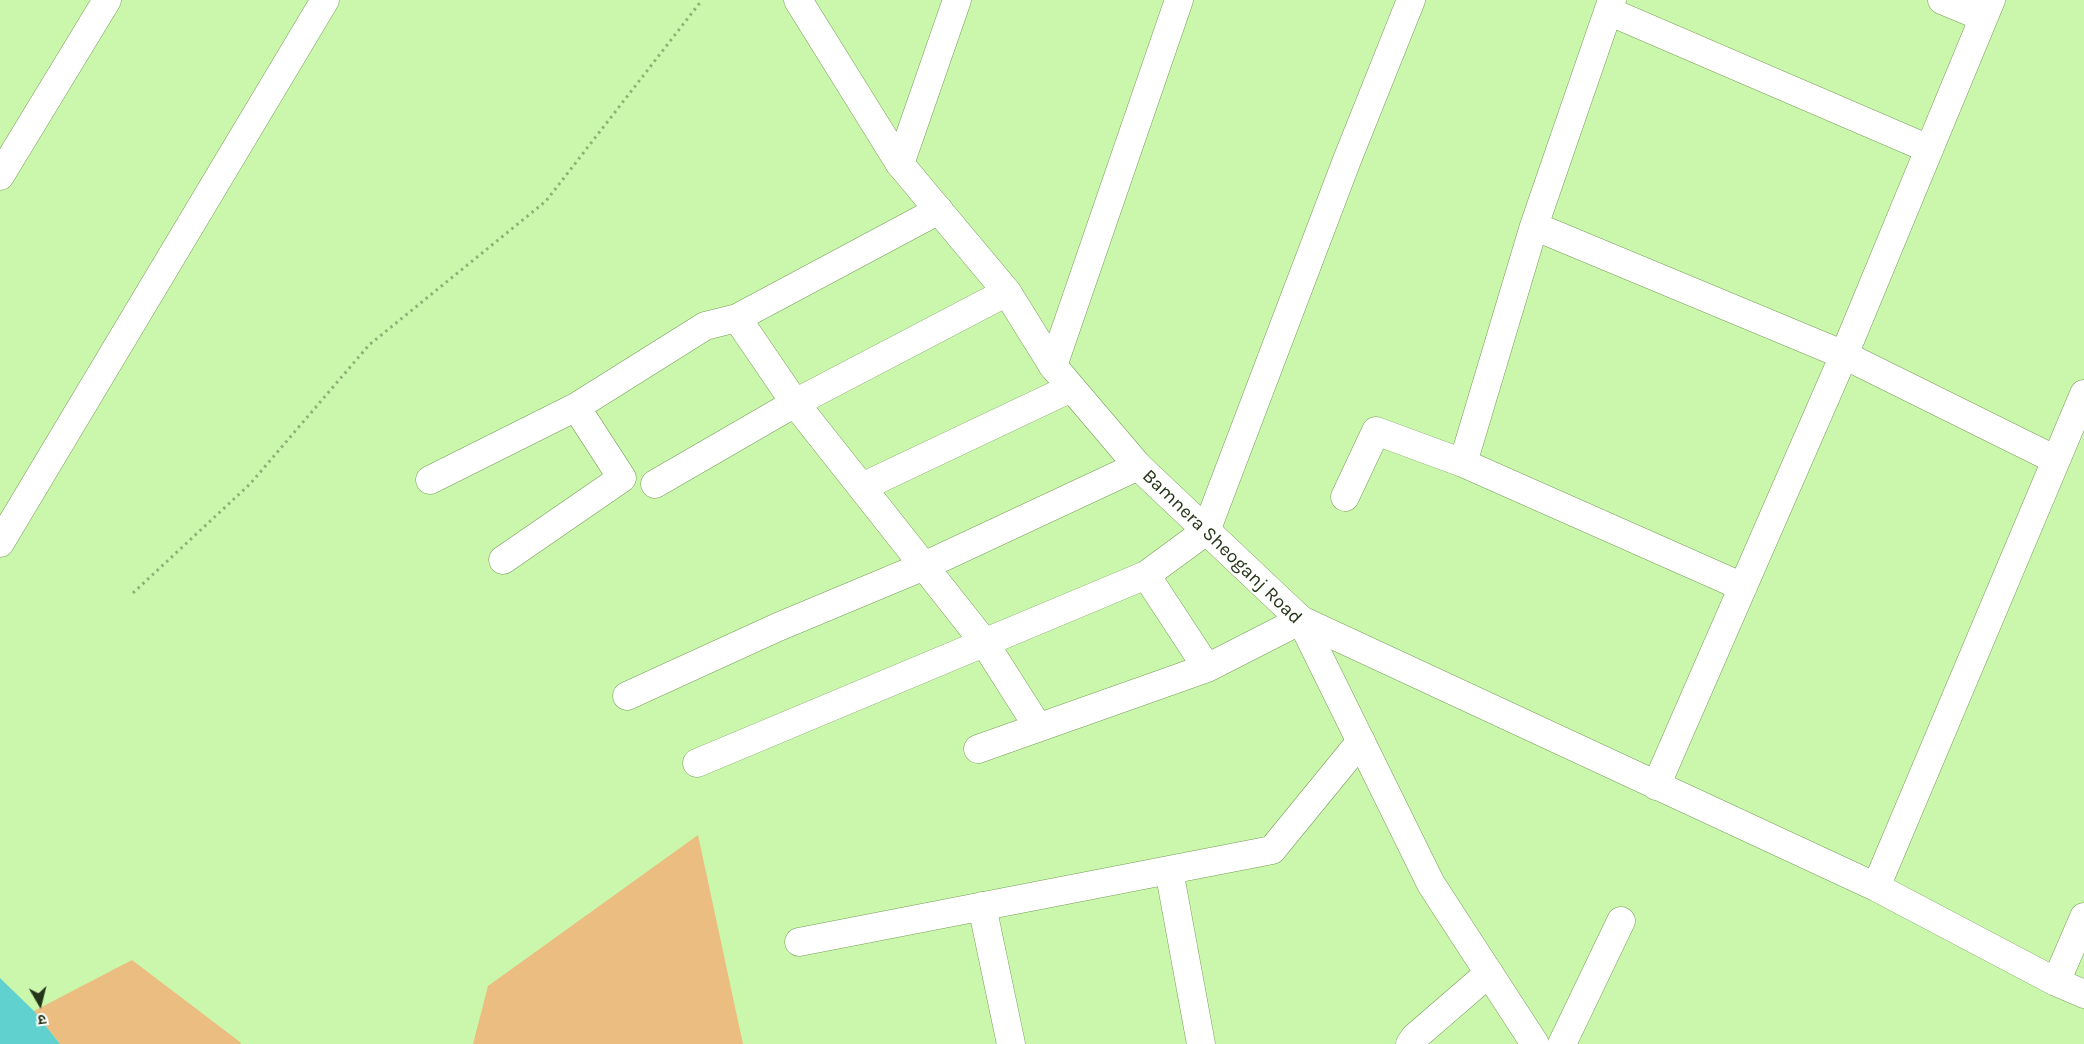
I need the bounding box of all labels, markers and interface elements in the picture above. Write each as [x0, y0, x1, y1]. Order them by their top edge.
street label: Bamnera Sheoganj Road [1137, 465, 1307, 629]
north arrow [15, 979, 65, 1029]
text: उ [37, 1010, 47, 1028]

